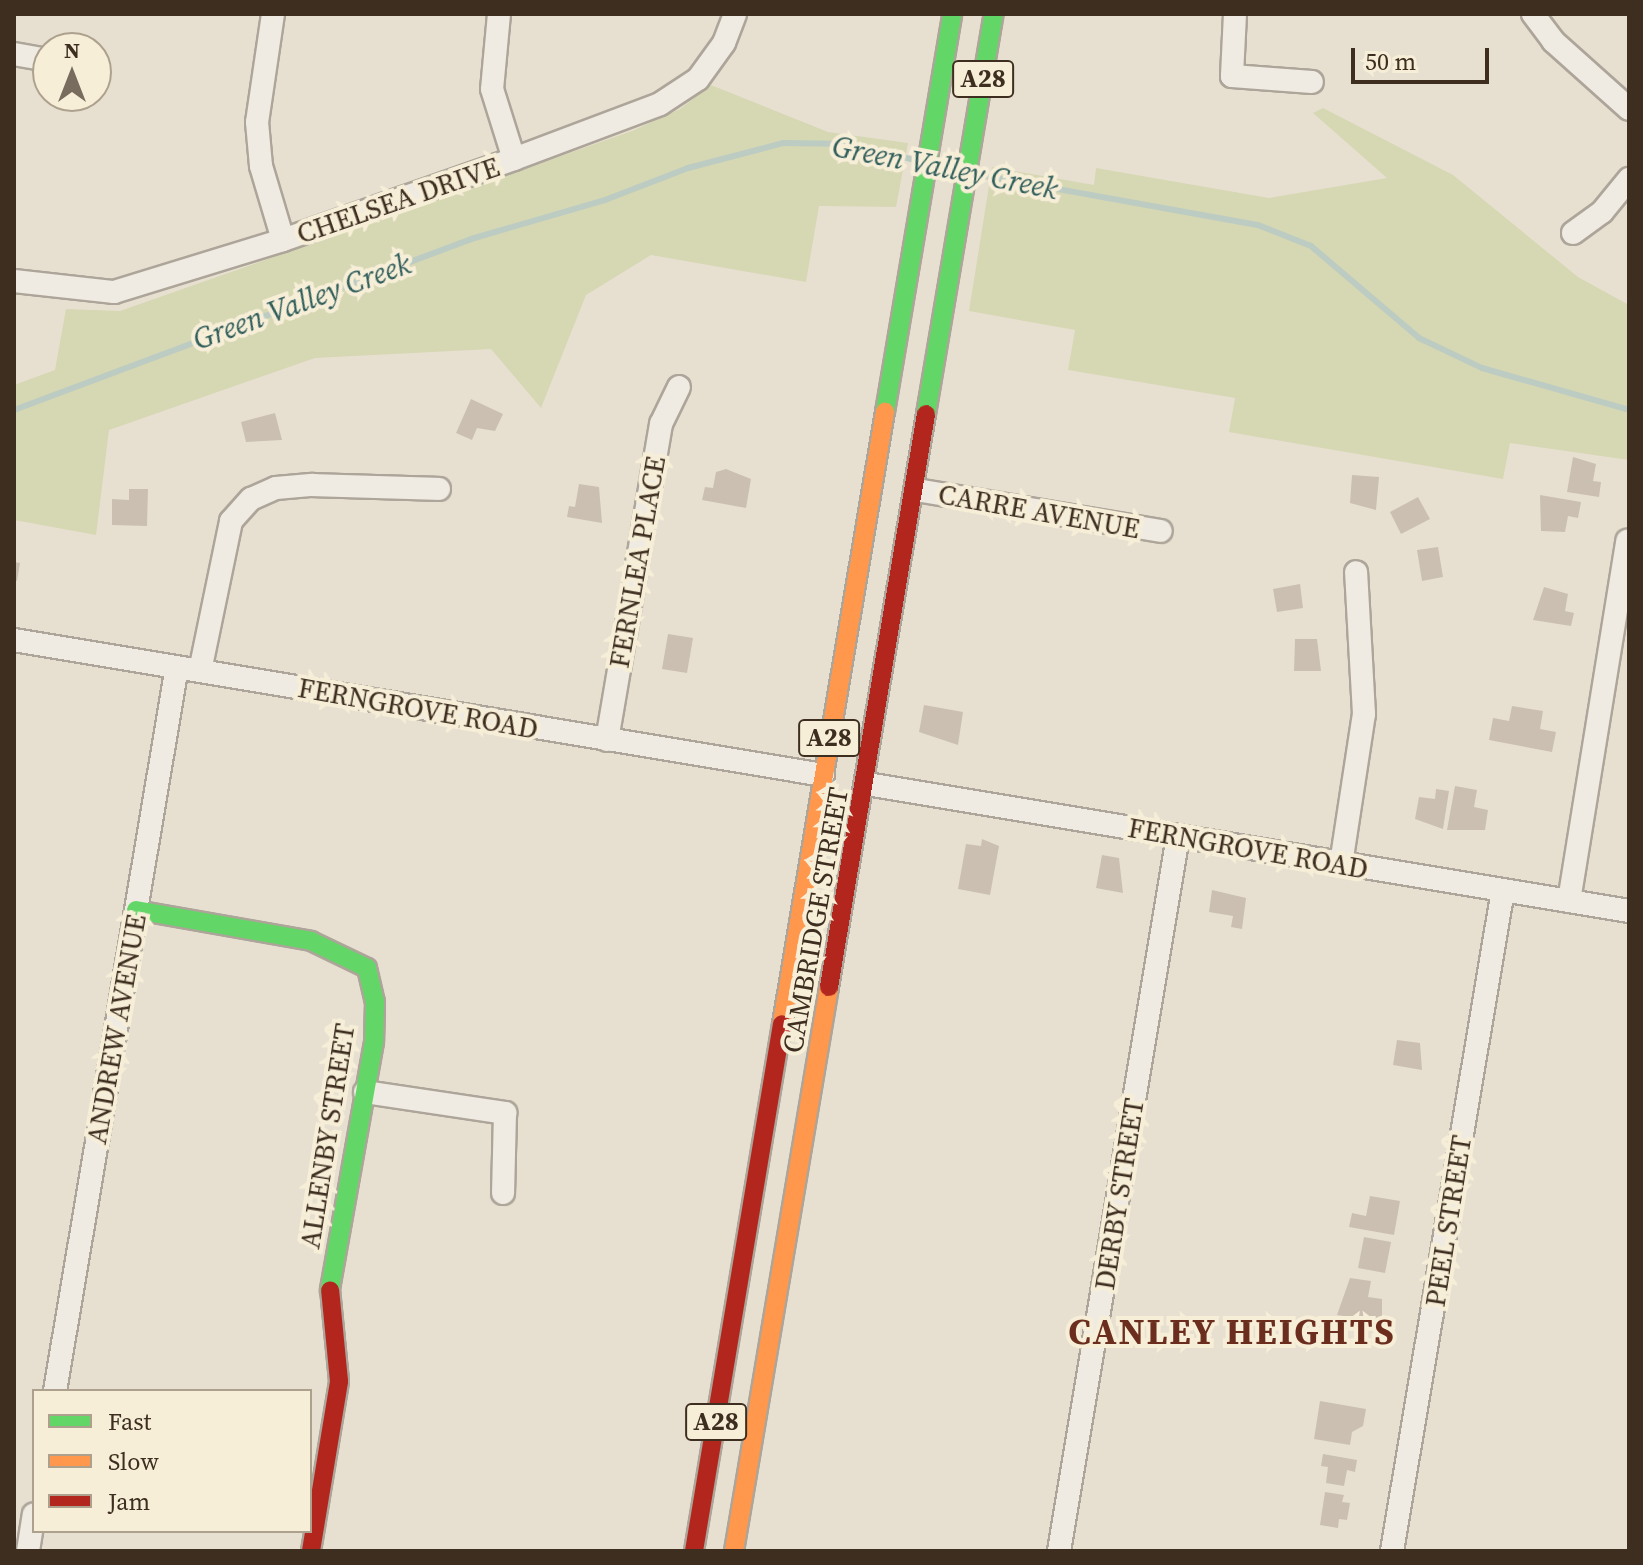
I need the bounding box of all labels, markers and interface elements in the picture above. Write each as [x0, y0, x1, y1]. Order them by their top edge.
north arrow [32, 32, 112, 112]
scale bar [1355, 32, 1493, 82]
text: N [64, 35, 80, 65]
text: 50 m [1365, 45, 1416, 78]
road number: A28 [951, 57, 1015, 101]
water label: Green Valley Creek [829, 129, 1061, 207]
street label: CHELSEA DRIVE [292, 150, 504, 250]
water label: Green Valley Creek [188, 246, 416, 358]
street label: FERNLEA PLACE [602, 453, 672, 671]
street label: CARRE AVENUE [936, 477, 1142, 545]
street label: FERNGROVE ROAD [295, 670, 541, 746]
road number: A28 [797, 716, 861, 760]
street label: CAMBRIDGE STREET [775, 785, 855, 1055]
street label: FERNGROVE ROAD [1125, 810, 1371, 886]
street label: ANDREW AVENUE [79, 911, 153, 1147]
street label: ALLENBY STREET [293, 1021, 361, 1251]
street label: DERBY STREET [1087, 1095, 1151, 1293]
street label: PEEL STREET [1418, 1133, 1478, 1309]
district label: CANLEY HEIGHTS [1068, 1310, 1396, 1354]
legend [32, 1389, 312, 1533]
road number: A28 [684, 1400, 748, 1444]
text: Fast [108, 1405, 151, 1438]
text: Slow [108, 1445, 159, 1478]
text: Jam [108, 1485, 150, 1518]

